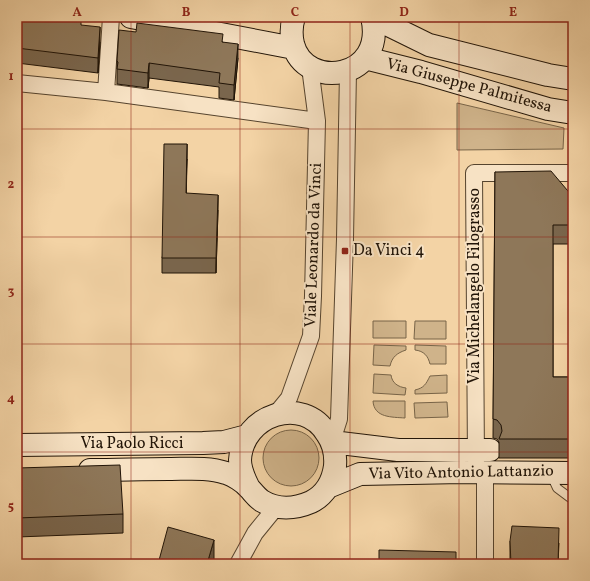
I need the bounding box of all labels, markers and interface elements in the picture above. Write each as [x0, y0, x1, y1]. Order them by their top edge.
text: A [72, 4, 82, 22]
text: B [182, 4, 191, 22]
text: C [291, 4, 299, 22]
text: D [399, 4, 409, 22]
text: E [509, 4, 517, 22]
street label: Via Giuseppe Palmitessa [384, 53, 554, 119]
text: 1 [8, 68, 14, 86]
street label: Viale Leonardo da Vinci [300, 162, 328, 328]
text: 2 [8, 176, 15, 194]
street label: Via Michelangelo Filograsso [464, 188, 486, 384]
place label: Da Vinci 4 [353, 240, 425, 262]
marker: Da Vinci 4 [340, 246, 350, 256]
text: 3 [8, 283, 15, 301]
text: 4 [7, 390, 15, 408]
street label: Via Paolo Ricci [80, 433, 184, 455]
street label: Via Vito Antonio Lattanzio [368, 460, 554, 486]
text: 5 [8, 498, 14, 516]

